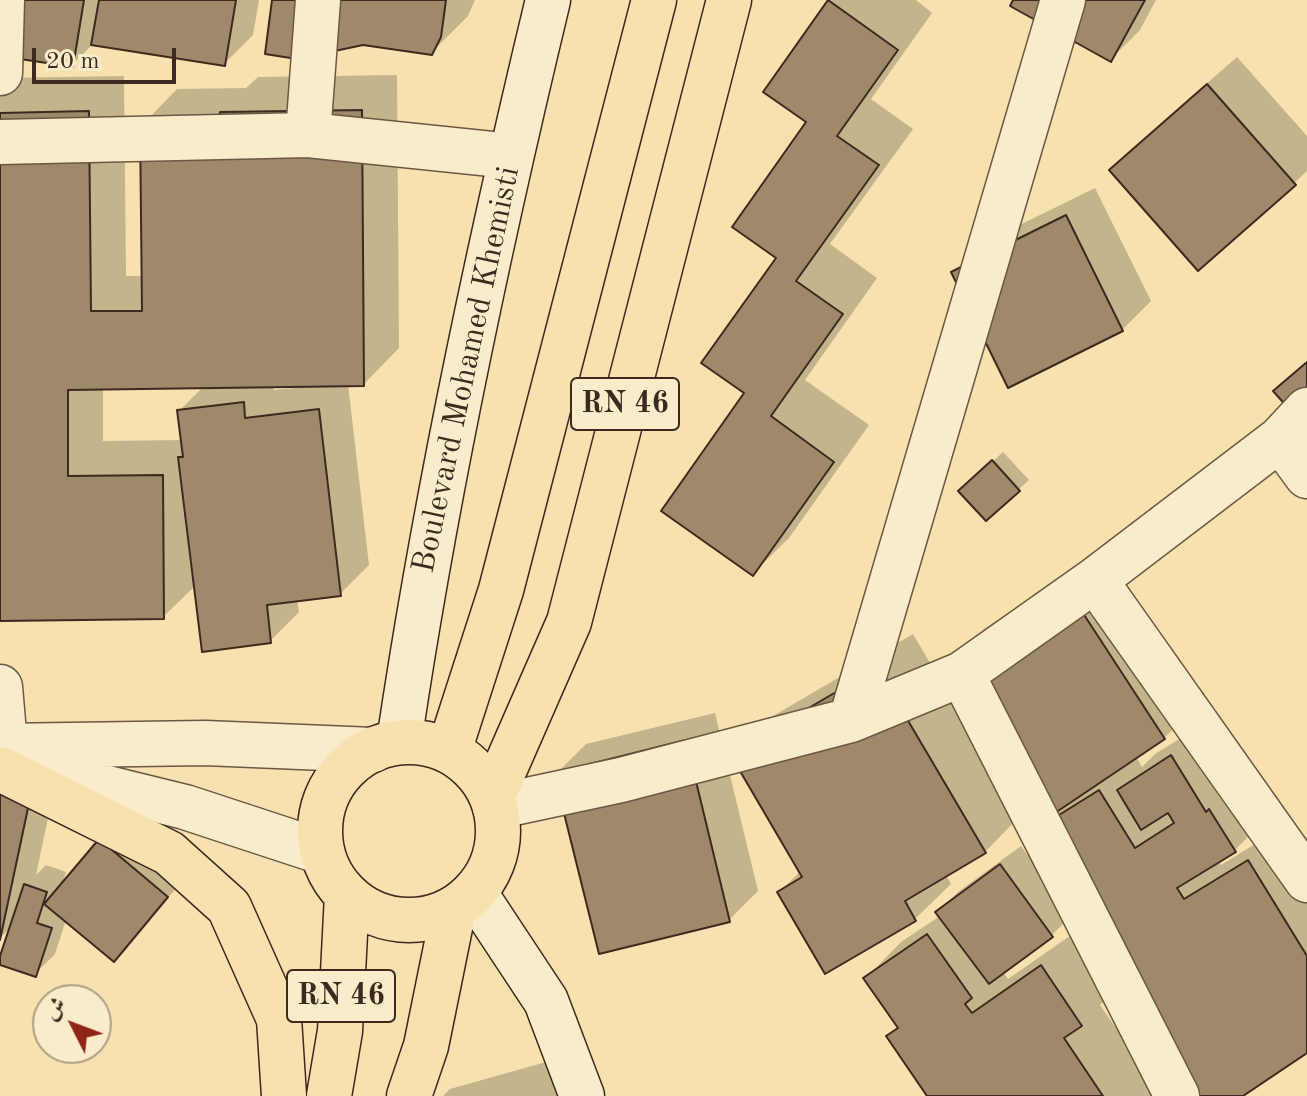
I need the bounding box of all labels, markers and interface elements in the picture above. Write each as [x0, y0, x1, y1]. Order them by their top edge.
scale bar [36, 32, 180, 82]
text: 20 m [46, 50, 100, 74]
street label: Boulevard Mohamed Khemisti [405, 163, 529, 577]
road number: RN 46 [571, 378, 679, 430]
road number: RN 46 [287, 970, 395, 1022]
north arrow [32, 984, 112, 1064]
text: ش [40, 994, 71, 1025]

